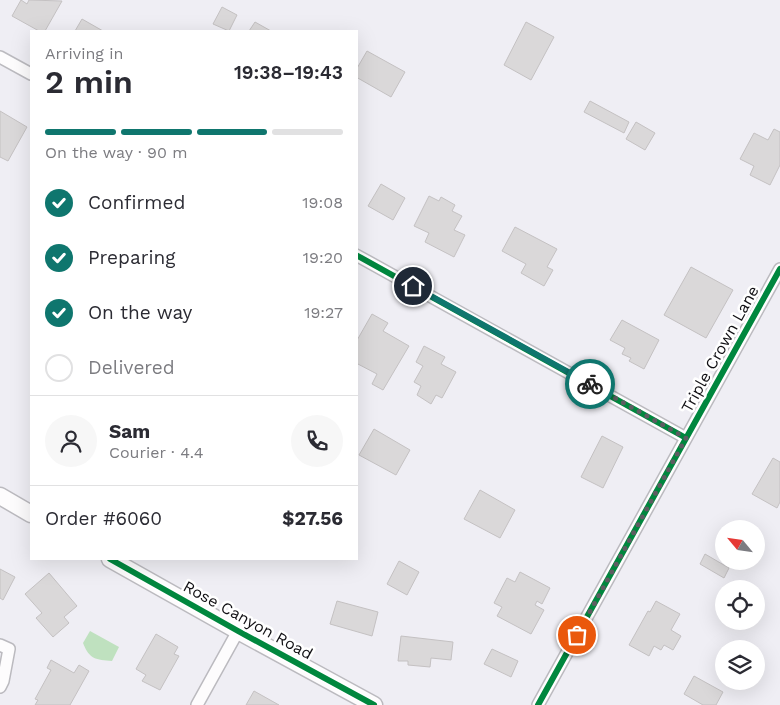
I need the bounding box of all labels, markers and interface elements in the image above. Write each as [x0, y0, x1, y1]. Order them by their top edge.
text: Arriving in [45, 44, 123, 63]
text: 19:38–19:43 [234, 61, 343, 84]
text: 2 min [45, 63, 133, 101]
text: On the way · 90 m [45, 143, 188, 162]
icon: check [45, 189, 73, 217]
text: Confirmed [88, 191, 185, 214]
text: 19:08 [302, 193, 343, 212]
icon: check [45, 244, 73, 272]
text: Preparing [88, 246, 175, 269]
text: 19:20 [303, 248, 343, 267]
pin [392, 265, 434, 307]
icon: home [399, 272, 427, 300]
street label: Triple Crown Lane [677, 282, 763, 416]
icon: check [45, 299, 73, 327]
text: On the way [88, 301, 192, 324]
text: 19:27 [304, 303, 343, 322]
text: Delivered [88, 356, 175, 379]
courier [565, 359, 615, 409]
icon: bike [576, 370, 604, 398]
button: person [45, 415, 97, 467]
button: phone [291, 415, 343, 467]
text: Sam [109, 420, 150, 443]
text: Courier · 4.4 [109, 443, 204, 462]
text: Order #6060 [45, 507, 162, 530]
text: $27.56 [282, 507, 343, 530]
north arrow [715, 520, 765, 570]
map controls [715, 520, 765, 690]
street label: Rose Canyon Road [180, 577, 316, 663]
button: locate [715, 580, 765, 630]
pin [556, 614, 598, 656]
icon: bag [563, 621, 591, 649]
button: layers [715, 640, 765, 690]

